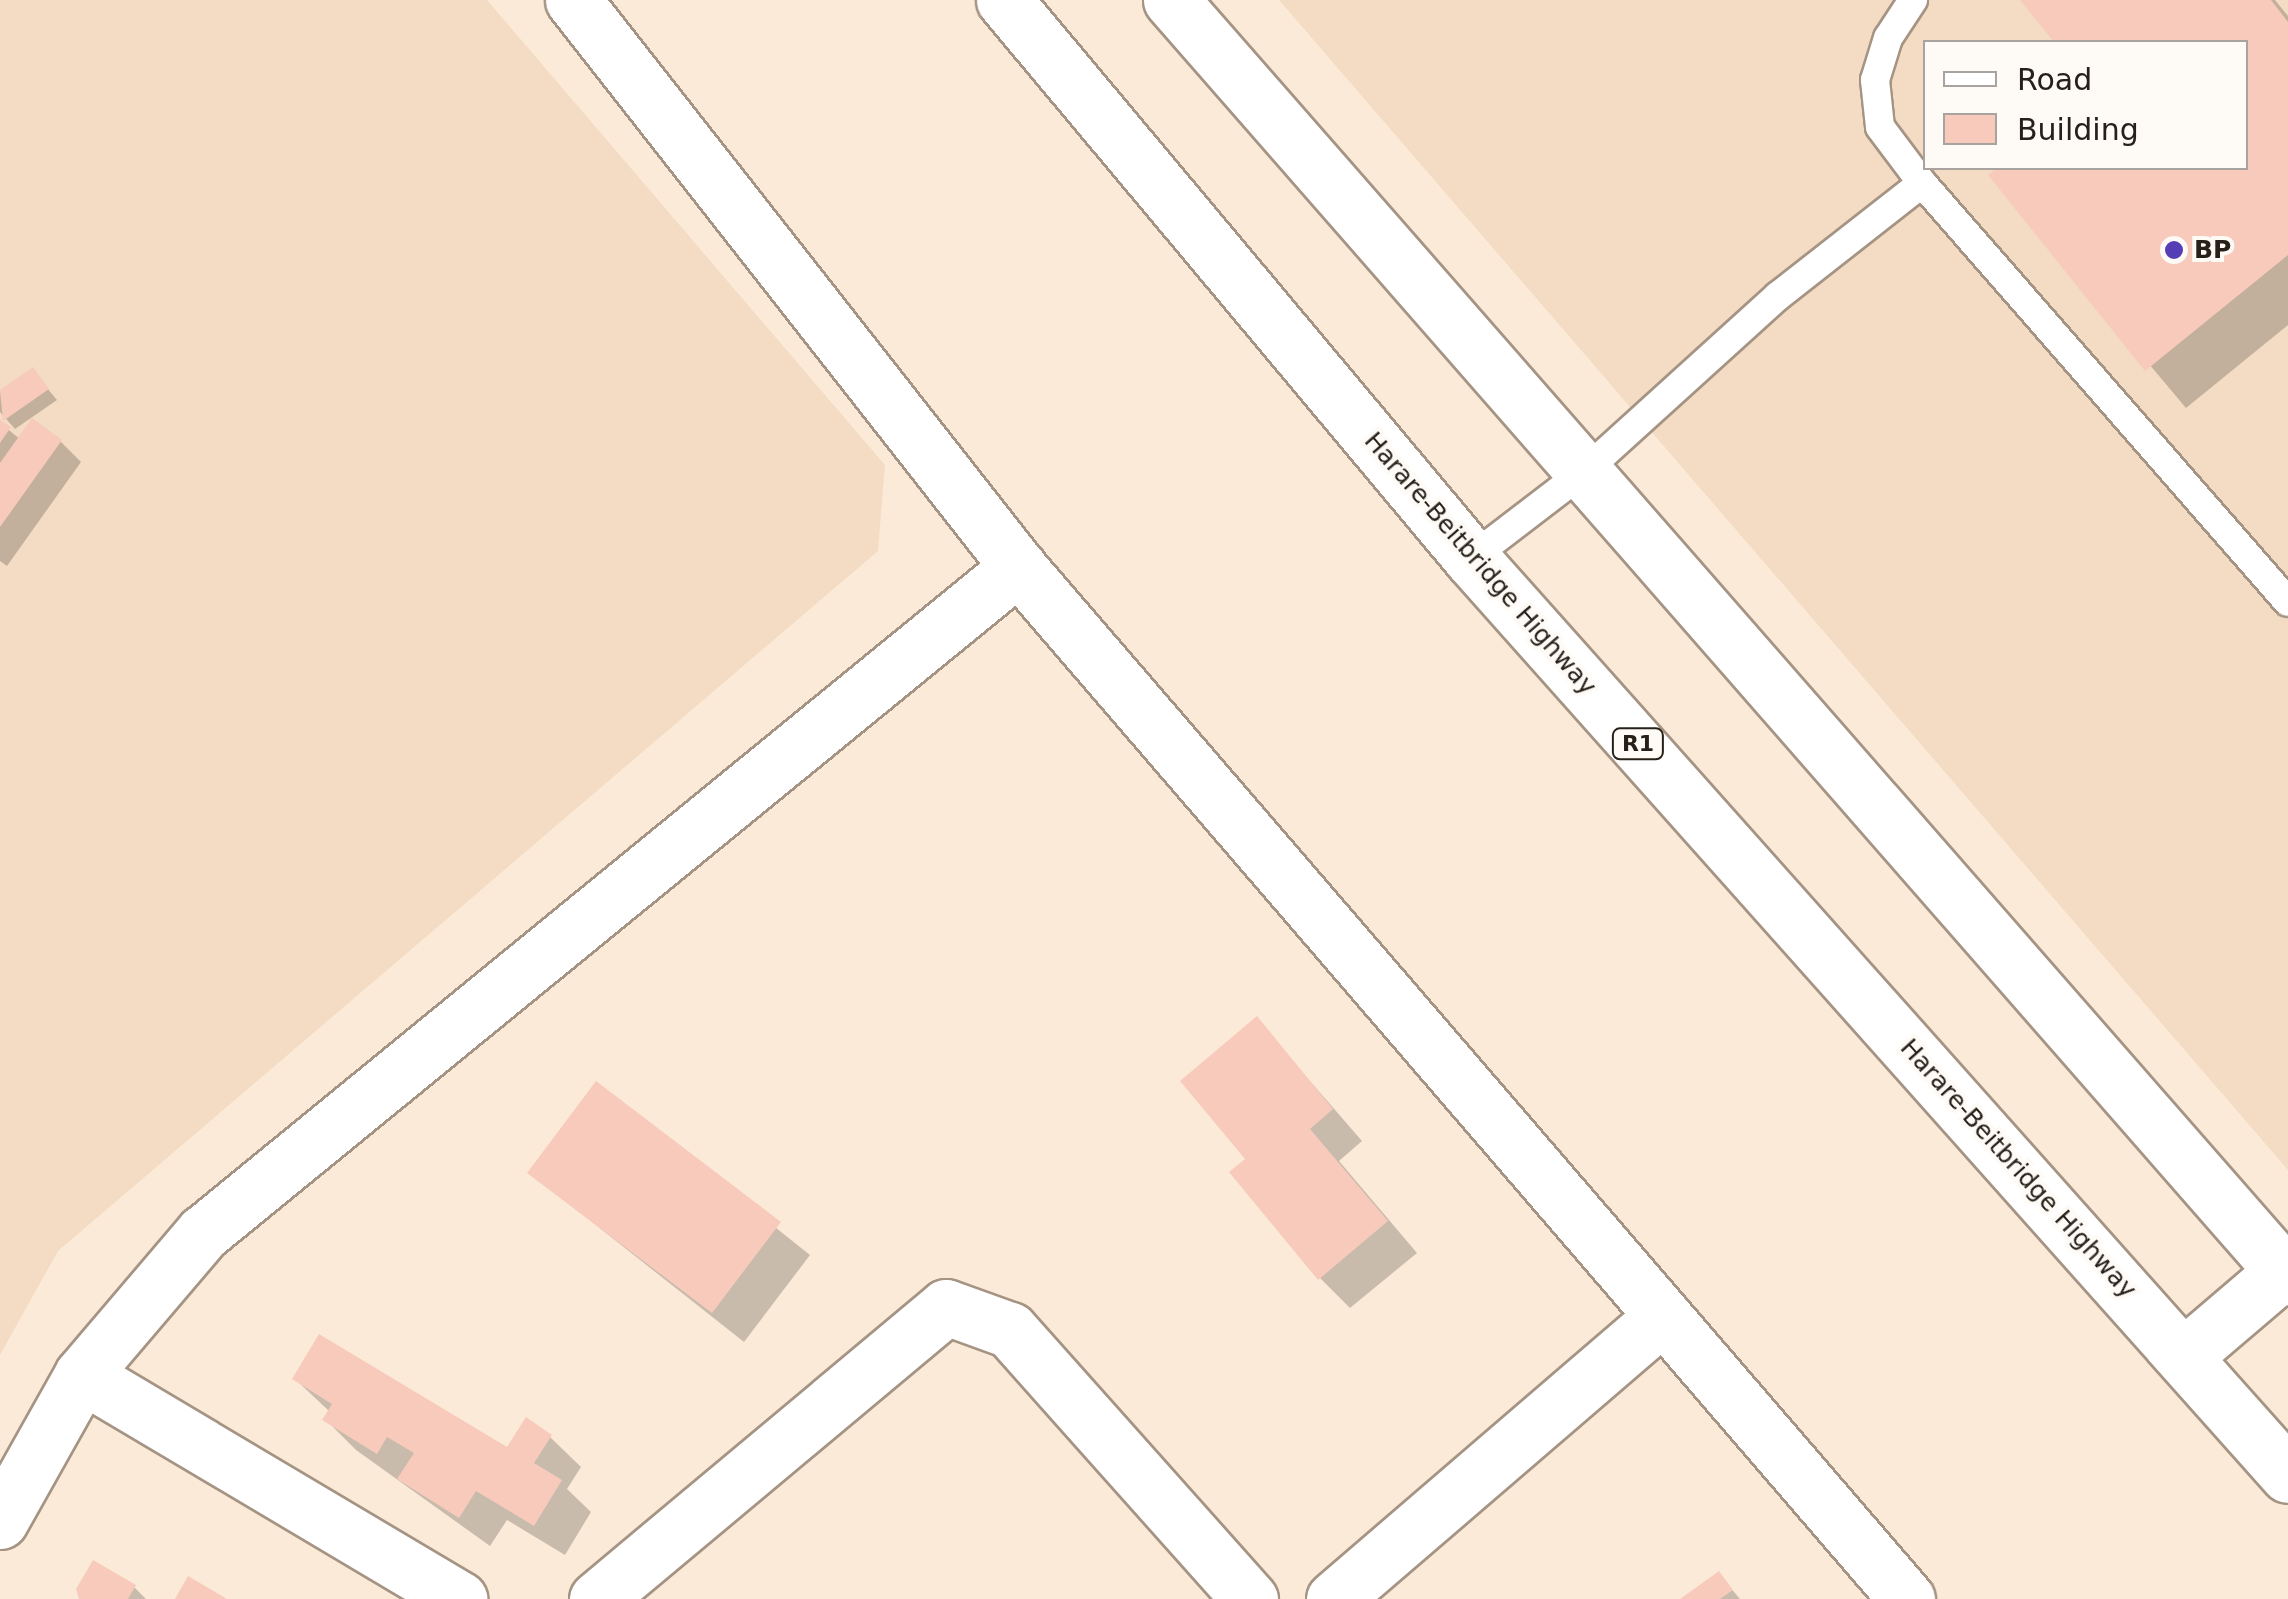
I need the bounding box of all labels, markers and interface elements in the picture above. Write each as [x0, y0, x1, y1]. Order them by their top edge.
legend [1923, 40, 2248, 170]
text: Road [2017, 62, 2092, 97]
text: Building [2017, 112, 2139, 147]
place label: BP [2194, 235, 2231, 265]
marker: BP [2163, 239, 2185, 261]
street label: Harare-Beitbridge Highway [1358, 426, 1602, 702]
road number: R1 [1610, 727, 1666, 761]
street label: Harare-Beitbridge Highway [1894, 1033, 2142, 1305]

